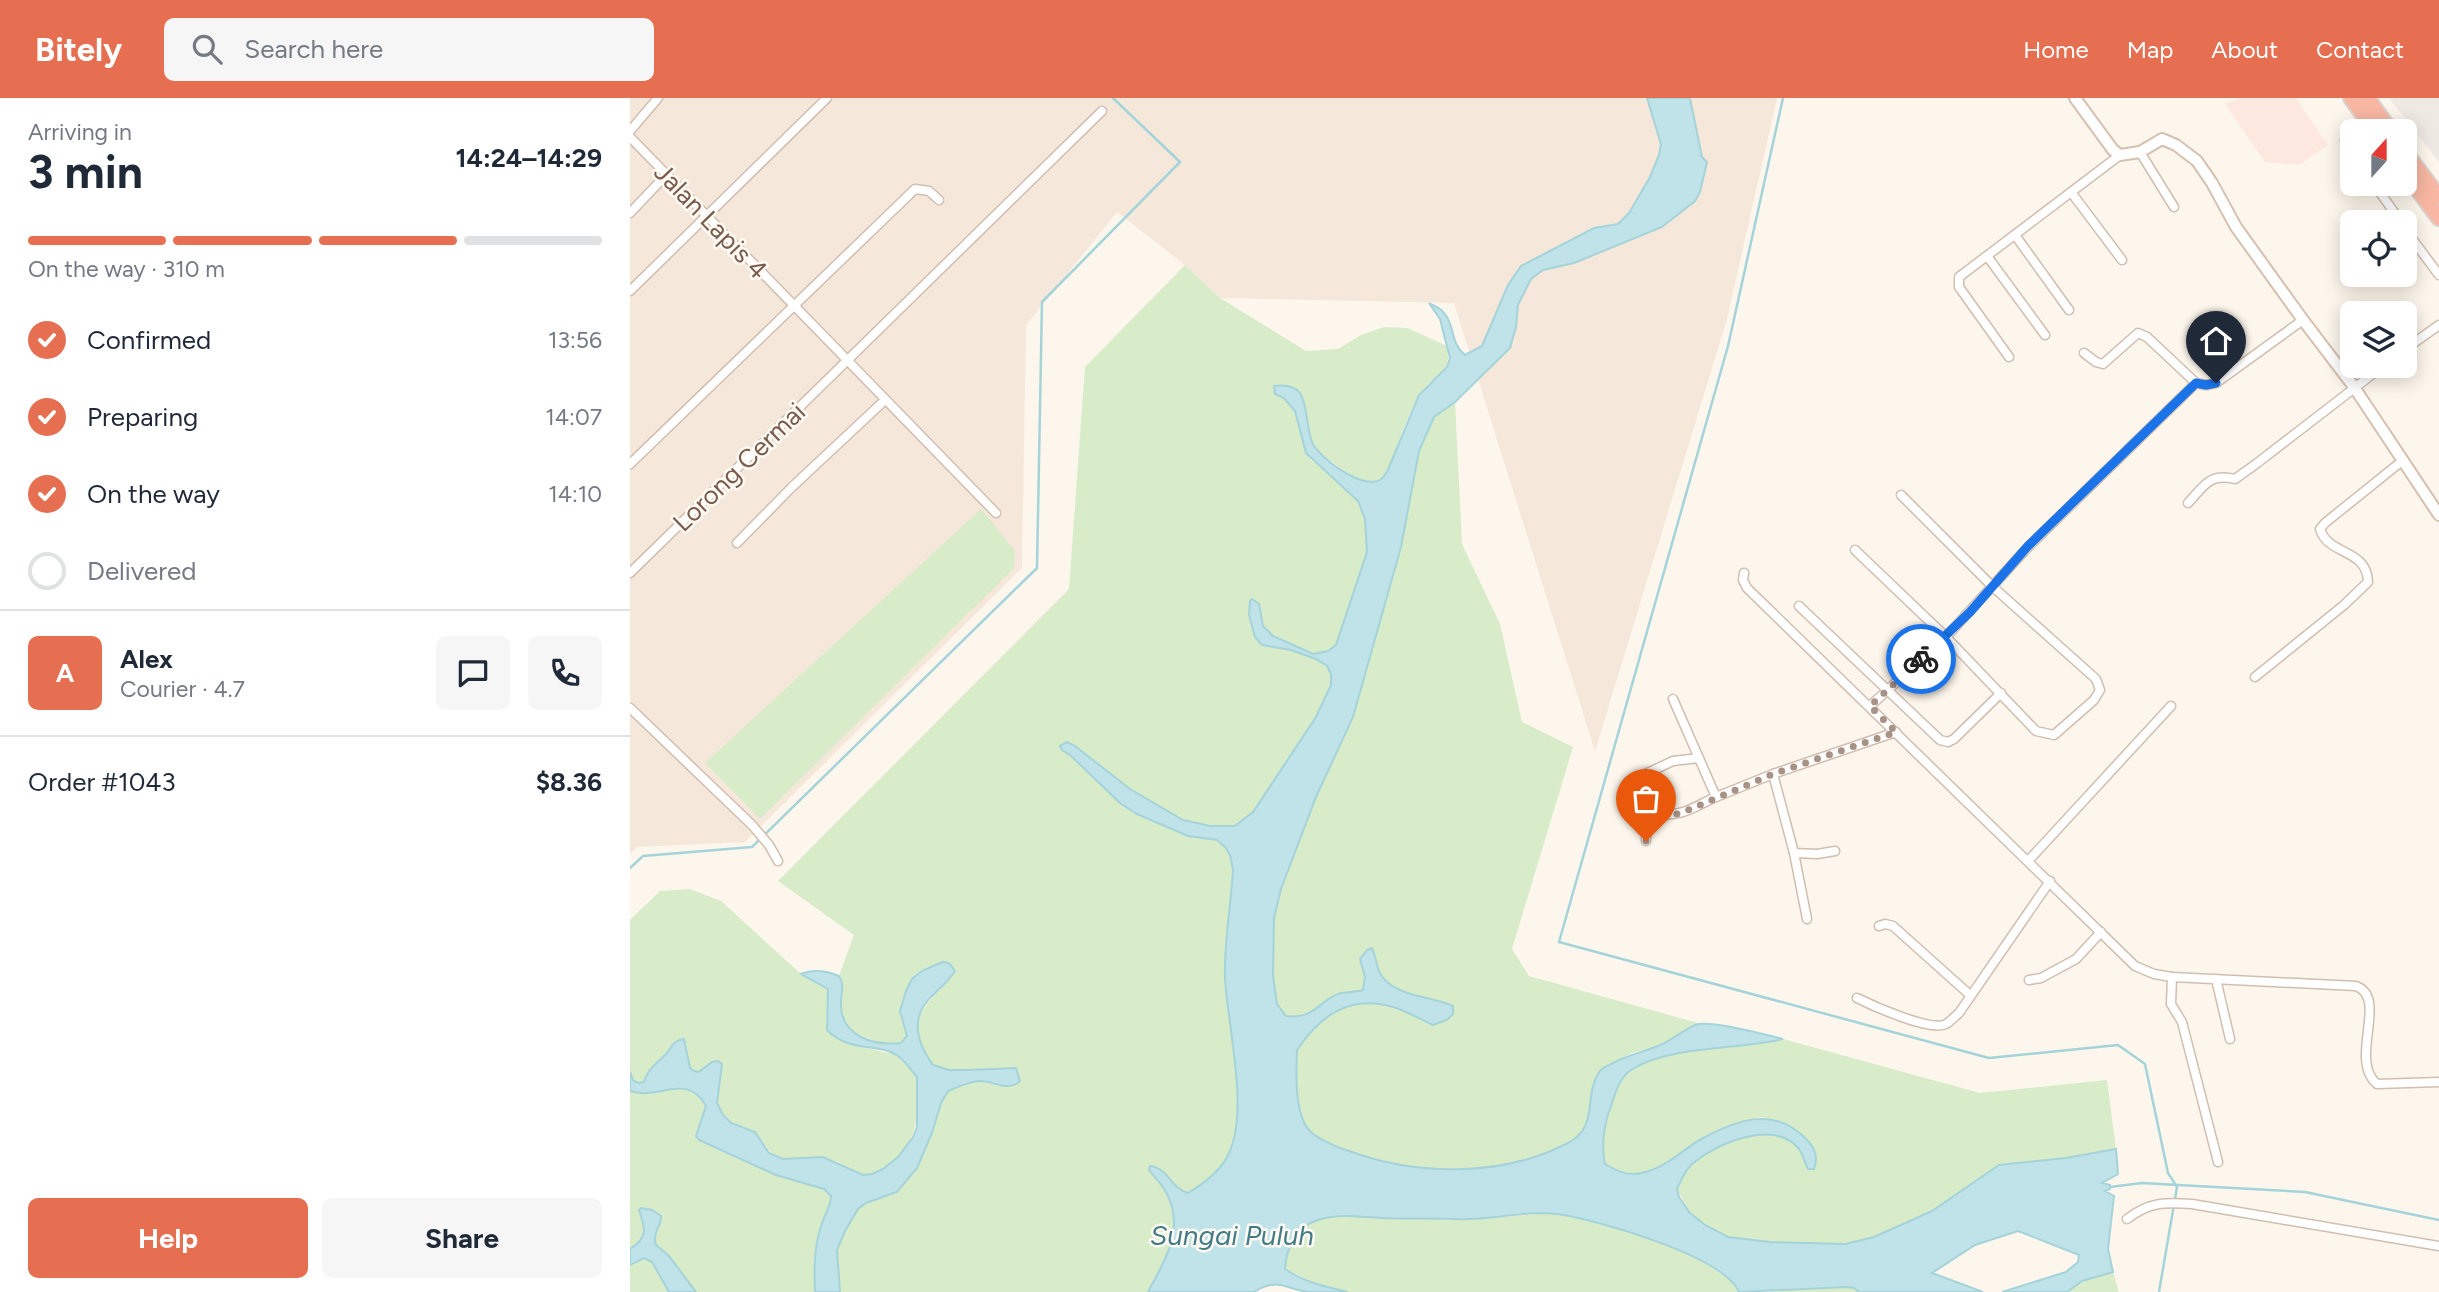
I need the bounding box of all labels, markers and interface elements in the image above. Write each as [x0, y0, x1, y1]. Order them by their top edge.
search box [164, 18, 654, 81]
text: Bitely [35, 30, 122, 69]
icon: search [188, 30, 226, 68]
text: Search here [244, 33, 383, 65]
text: Home [2023, 35, 2089, 64]
text: Map [2127, 35, 2173, 64]
text: About [2211, 35, 2278, 64]
text: Contact [2316, 35, 2404, 64]
text: Arriving in [28, 118, 132, 146]
north arrow [2340, 119, 2417, 196]
map controls [2340, 119, 2417, 378]
text: 14:24–14:29 [456, 142, 602, 174]
text: 3 min [28, 144, 143, 200]
street label: Jalan Lapis 4 [648, 156, 774, 286]
button: locate [2340, 210, 2417, 287]
text: On the way · 310 m [28, 255, 225, 283]
button: layers [2340, 301, 2417, 378]
pin [2186, 311, 2246, 383]
icon: check [28, 321, 66, 359]
icon: home [2197, 322, 2235, 360]
text: Confirmed [87, 324, 211, 356]
text: 13:56 [548, 326, 602, 354]
street label: Lorong Cermai [666, 396, 812, 538]
icon: check [28, 398, 66, 436]
text: Preparing [87, 401, 198, 433]
text: 14:07 [545, 403, 602, 431]
icon: check [28, 475, 66, 513]
text: On the way [87, 478, 220, 510]
text: 14:10 [548, 480, 602, 508]
text: Delivered [87, 555, 196, 587]
courier [1886, 624, 1956, 694]
button: chat [436, 636, 510, 710]
button: phone [528, 636, 602, 710]
icon: bike [1902, 640, 1940, 678]
text: Alex [120, 643, 173, 675]
text: A [56, 657, 74, 689]
text: Courier · 4.7 [120, 675, 245, 703]
text: Order #1043 [28, 766, 176, 798]
text: $8.36 [536, 766, 602, 798]
pin [1616, 769, 1676, 841]
icon: bag [1627, 780, 1665, 818]
button: Help [28, 1198, 308, 1278]
button: Share [322, 1198, 602, 1278]
water label: Sungai Puluh [1150, 1218, 1314, 1252]

